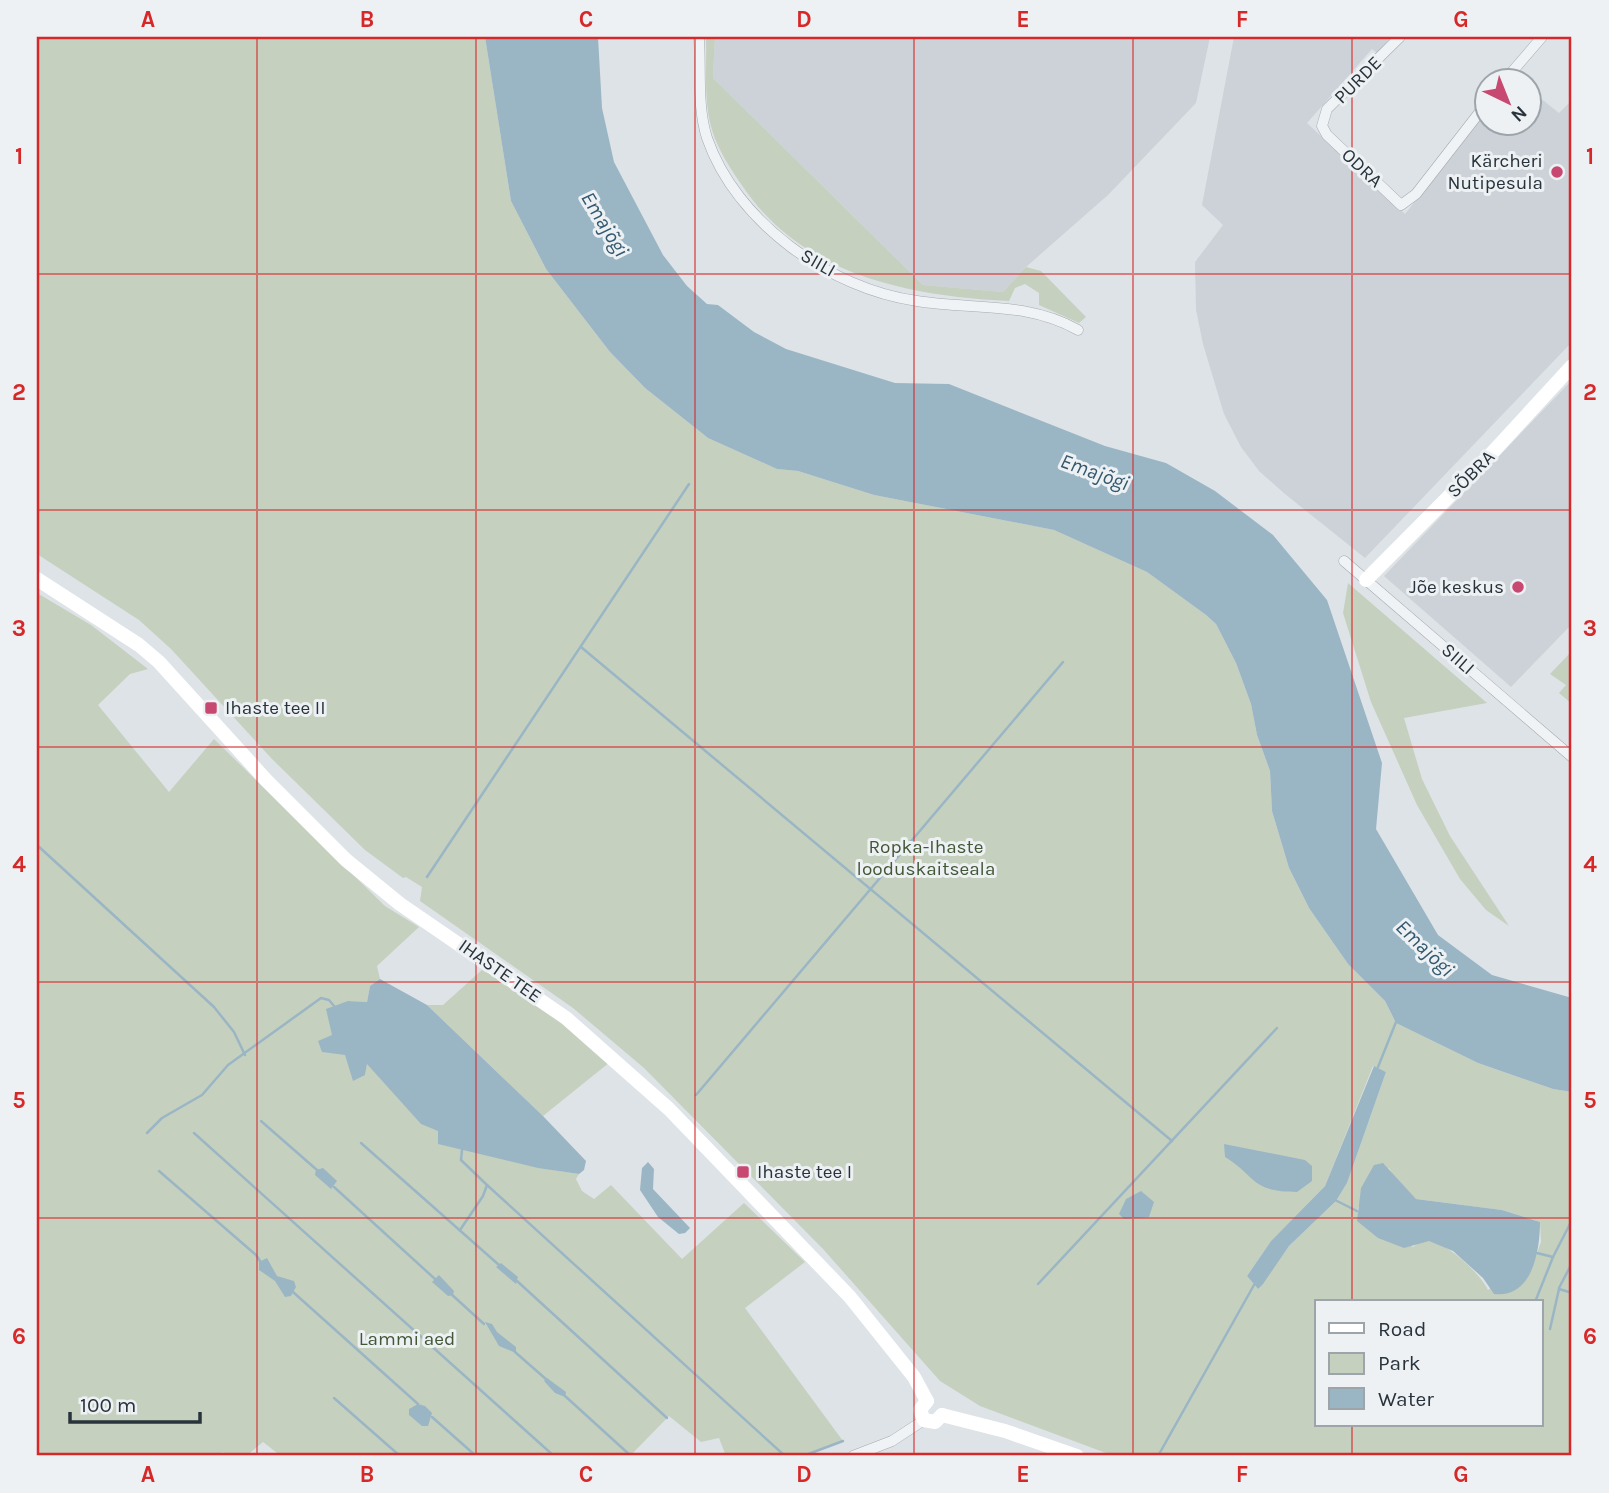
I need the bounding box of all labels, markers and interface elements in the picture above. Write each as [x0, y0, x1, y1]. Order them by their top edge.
text: A [141, 6, 155, 33]
text: B [360, 6, 374, 33]
text: C [579, 6, 593, 33]
text: D [796, 6, 812, 33]
text: E [1016, 6, 1030, 33]
text: F [1236, 6, 1248, 33]
text: G [1453, 6, 1469, 33]
street label: PURDE [1330, 52, 1386, 108]
north arrow [1472, 66, 1542, 136]
text: N [1506, 101, 1531, 126]
text: 1 [15, 143, 23, 170]
text: 1 [1586, 143, 1594, 170]
street label: ODRA [1337, 144, 1387, 192]
place label: Kärcheri Nutipesula [1448, 150, 1543, 194]
marker: Kärcheri Nutipesula [1549, 164, 1565, 180]
water label: Emajõgi [576, 187, 634, 261]
street label: SIILI [797, 244, 839, 282]
text: 2 [12, 379, 26, 406]
text: 2 [1583, 379, 1597, 406]
street label: SÕBRA [1443, 446, 1499, 502]
water label: Emajõgi [1057, 449, 1133, 496]
place label: Jõe keskus [1409, 576, 1504, 598]
marker: Jõe keskus [1510, 579, 1526, 595]
text: 3 [12, 615, 26, 642]
text: 3 [1583, 615, 1597, 642]
street label: SIILI [1437, 639, 1479, 679]
place label: Ihaste tee II [225, 697, 325, 719]
marker: Ihaste tee II [203, 700, 219, 716]
park label: Ropka-Ihaste looduskaitseala [857, 836, 995, 880]
text: 4 [12, 851, 26, 878]
text: 4 [1583, 851, 1597, 878]
water label: Emajõgi [1391, 915, 1459, 982]
street label: IHASTE TEE [454, 934, 546, 1008]
text: 5 [12, 1087, 26, 1114]
text: 5 [1583, 1087, 1597, 1114]
place label: Ihaste tee I [757, 1161, 852, 1183]
marker: Ihaste tee I [735, 1164, 751, 1180]
legend [1315, 1300, 1542, 1426]
text: Road [1378, 1317, 1426, 1341]
text: 6 [12, 1323, 26, 1350]
text: 6 [1583, 1323, 1597, 1350]
park label: Lammi aed [359, 1328, 455, 1350]
text: Park [1378, 1351, 1421, 1375]
scale bar [70, 1381, 200, 1425]
text: Water [1378, 1387, 1434, 1411]
text: 100 m [80, 1393, 137, 1417]
text: A [141, 1461, 155, 1488]
text: B [360, 1461, 374, 1488]
text: C [579, 1461, 593, 1488]
text: D [796, 1461, 812, 1488]
text: E [1016, 1461, 1030, 1488]
text: F [1236, 1461, 1248, 1488]
text: G [1453, 1461, 1469, 1488]

